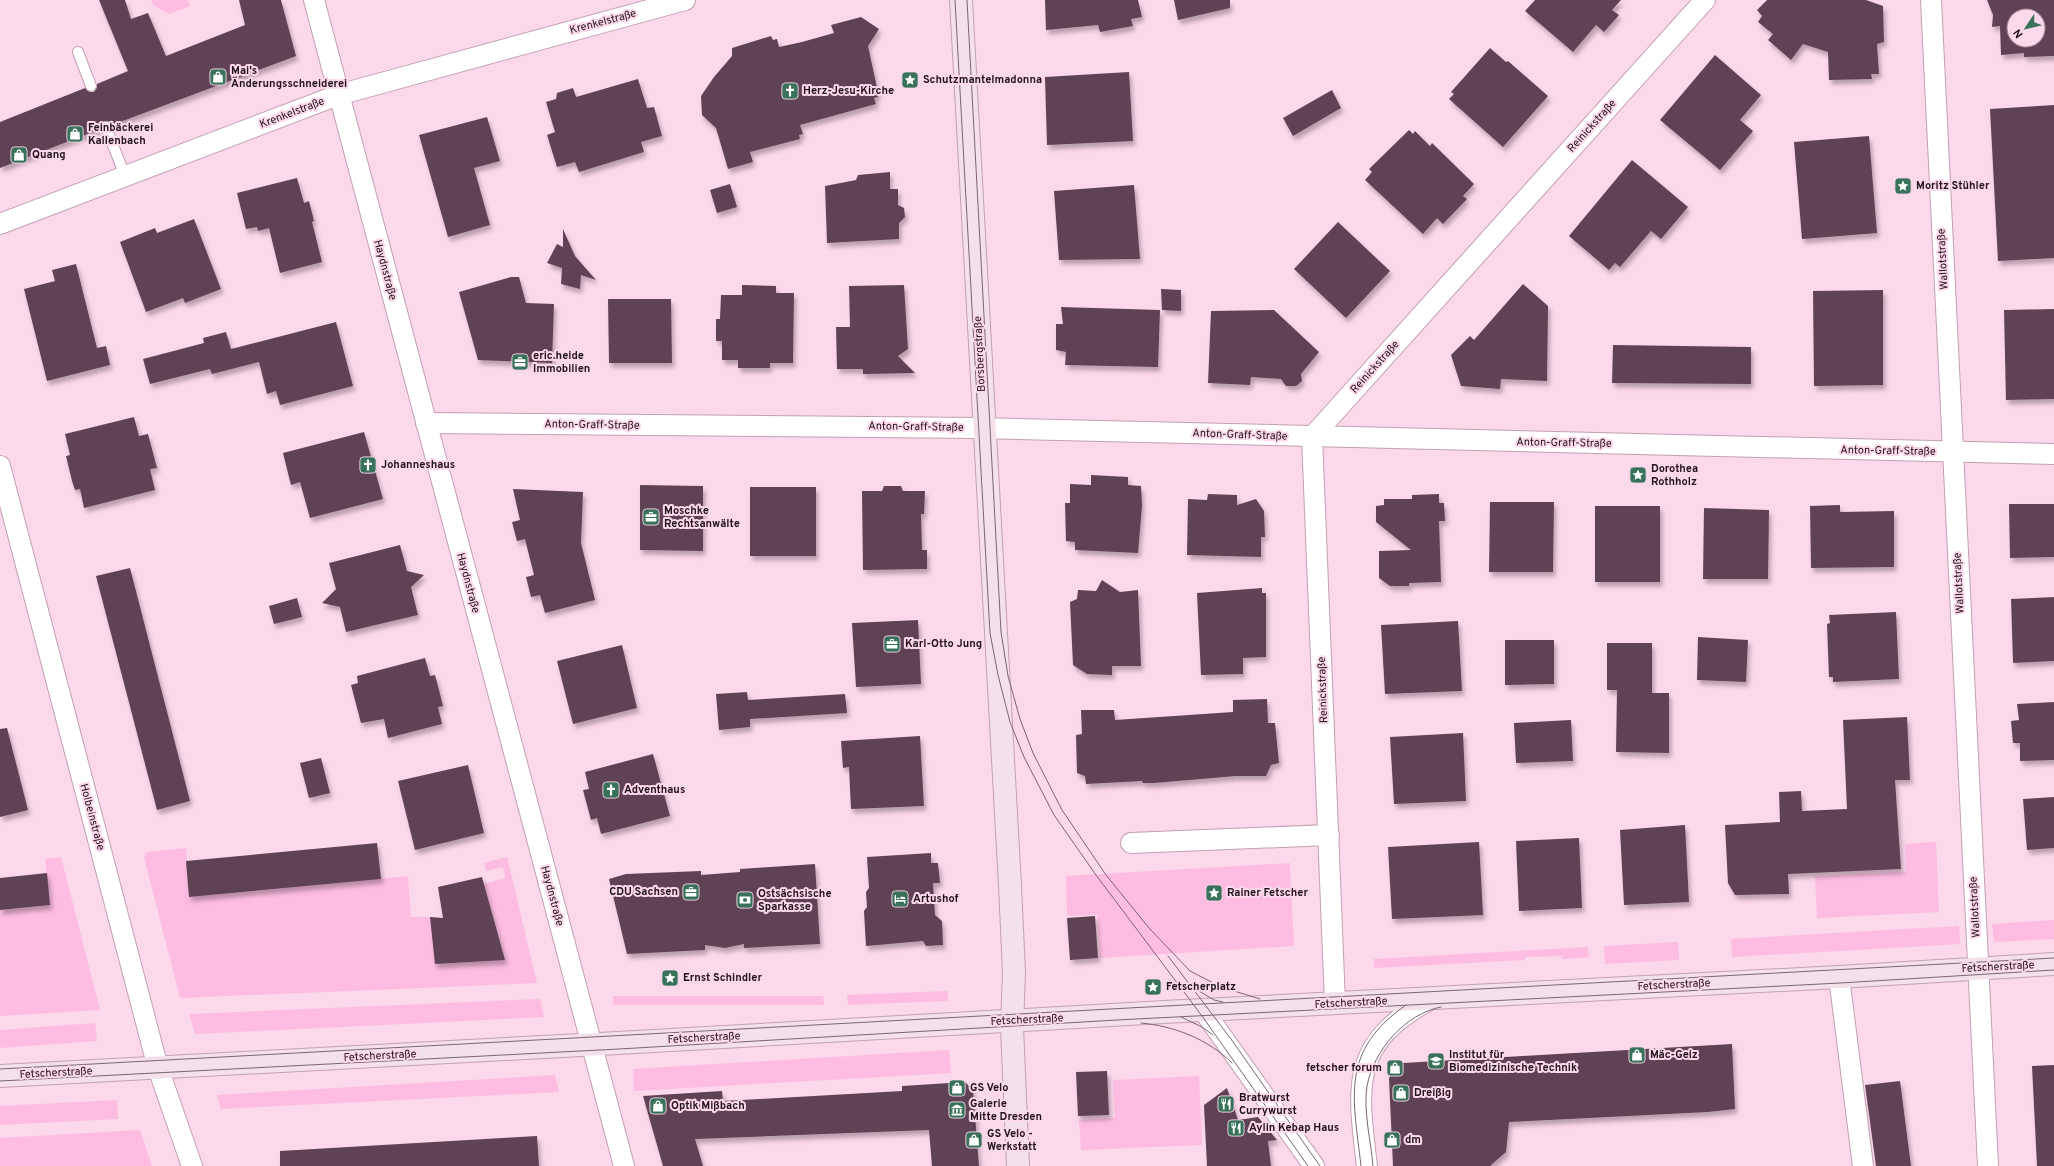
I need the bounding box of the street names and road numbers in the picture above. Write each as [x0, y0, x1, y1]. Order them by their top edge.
street label: Krenkelstraße [568, 6, 638, 38]
street label: Krenkelstraße [258, 94, 327, 132]
street label: Reinickstraße [1565, 97, 1619, 155]
street label: Wallotstraße [1934, 228, 1952, 290]
street label: Haydnstraße [370, 238, 400, 302]
street label: Borsbergstraße [971, 316, 989, 392]
street label: Reinickstraße [1348, 338, 1402, 396]
street label: Anton-Graff-Straße [544, 417, 640, 433]
street label: Anton-Graff-Straße [868, 419, 964, 435]
street label: Anton-Graff-Straße [1192, 426, 1288, 444]
street label: Anton-Graff-Straße [1516, 435, 1612, 451]
street label: Anton-Graff-Straße [1840, 443, 1936, 459]
street label: Haydnstraße [453, 551, 483, 615]
street label: Wallotstraße [1950, 552, 1968, 614]
street label: Reinickstraße [1315, 656, 1331, 723]
street label: Holbeinstraße [76, 782, 108, 852]
street label: Haydnstraße [537, 864, 567, 928]
street label: Wallotstraße [1966, 876, 1984, 938]
street label: Fetscherstraße [1961, 958, 2035, 976]
street label: Fetscherstraße [1637, 976, 1711, 994]
street label: Fetscherstraße [1314, 994, 1388, 1012]
street label: Fetscherstraße [990, 1011, 1064, 1029]
street label: Fetscherstraße [667, 1029, 741, 1047]
street label: Fetscherstraße [343, 1047, 417, 1065]
street label: Fetscherstraße [19, 1064, 93, 1082]

